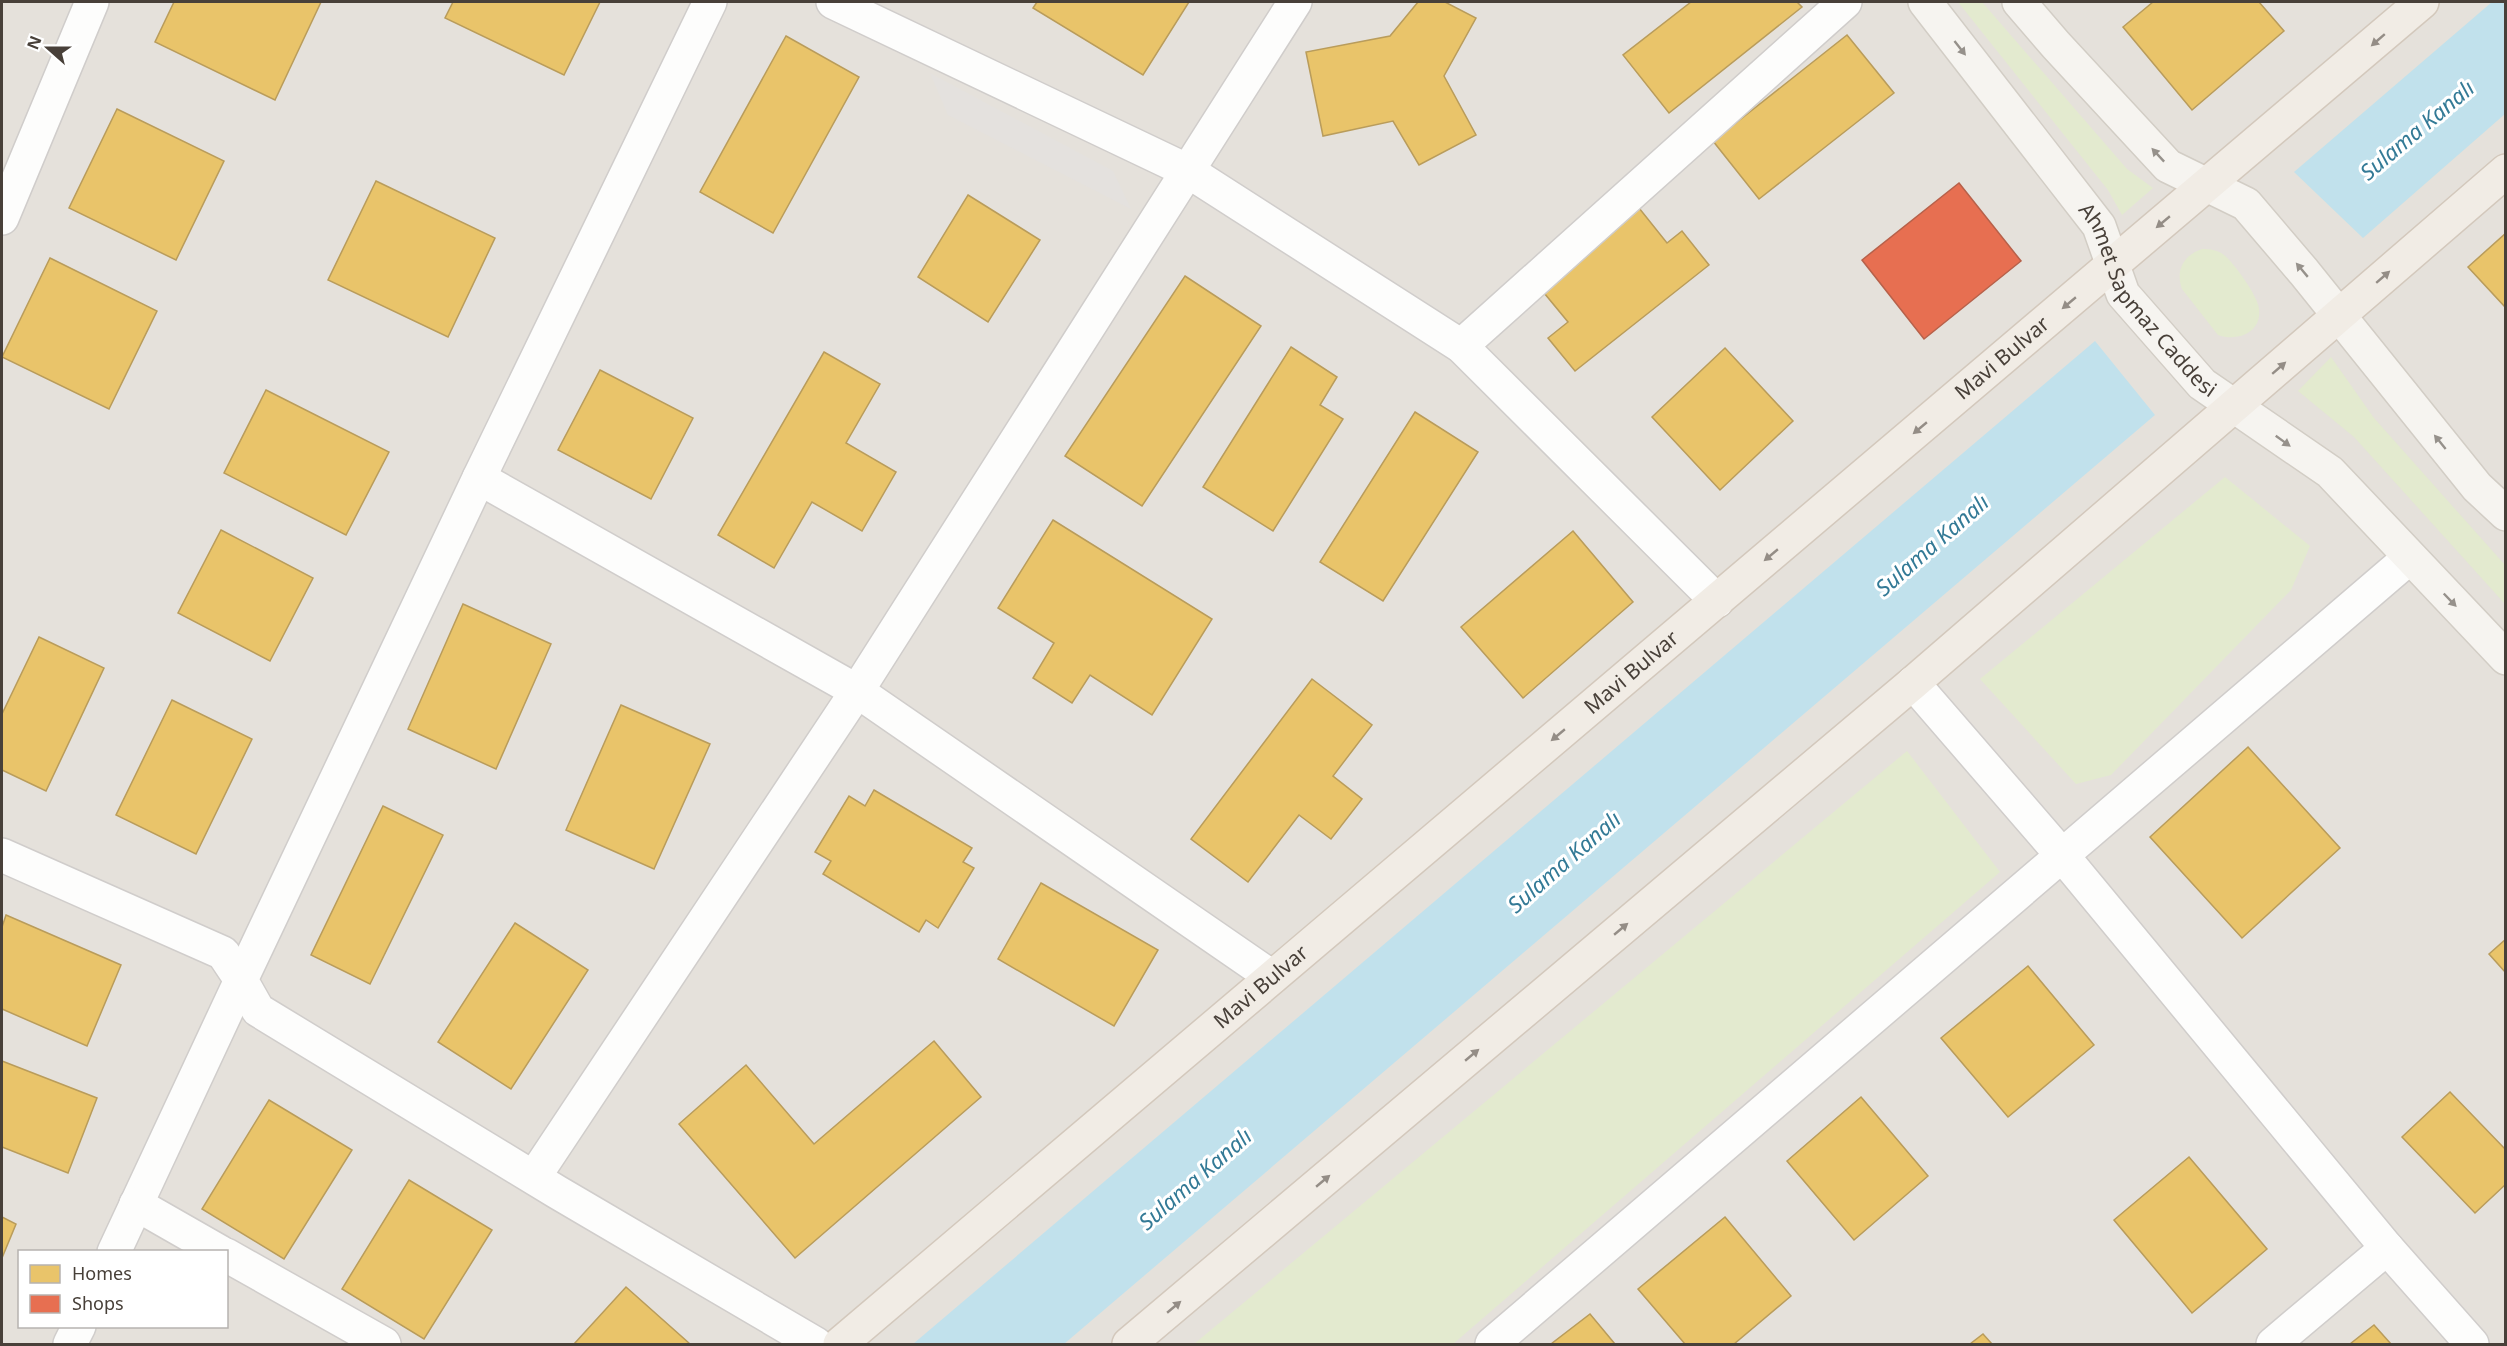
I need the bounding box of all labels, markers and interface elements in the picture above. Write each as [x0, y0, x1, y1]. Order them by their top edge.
north arrow [18, 18, 78, 78]
text: N [21, 33, 47, 53]
one-way arrow [2370, 33, 2386, 46]
one-way arrow [1954, 40, 1967, 56]
water label: Sulama Kanalı [2353, 72, 2480, 186]
one-way arrow [2152, 148, 2165, 163]
street label: Ahmet Sapmaz Caddesi [2073, 196, 2223, 403]
one-way arrow [2155, 216, 2171, 229]
one-way arrow [2296, 262, 2309, 278]
one-way arrow [2376, 270, 2391, 284]
one-way arrow [2061, 296, 2077, 309]
street label: Mavi Bulvar [1948, 309, 2055, 405]
one-way arrow [2272, 361, 2287, 375]
one-way arrow [1912, 422, 1928, 435]
one-way arrow [2435, 434, 2447, 449]
one-way arrow [2274, 435, 2290, 447]
water label: Sulama Kanalı [1868, 486, 1995, 602]
one-way arrow [1764, 548, 1779, 561]
one-way arrow [2442, 592, 2456, 606]
street label: Mavi Bulvar [1578, 623, 1684, 720]
one-way arrow [1551, 728, 1566, 741]
water label: Sulama Kanalı [1500, 803, 1627, 919]
one-way arrow [1613, 923, 1628, 936]
street label: Mavi Bulvar [1207, 938, 1314, 1034]
one-way arrow [1464, 1049, 1479, 1062]
water label: Sulama Kanalı [1131, 1120, 1258, 1236]
one-way arrow [1315, 1175, 1330, 1188]
legend [18, 1250, 228, 1328]
text: Homes [72, 1261, 132, 1285]
text: Shops [72, 1291, 124, 1315]
one-way arrow [1166, 1301, 1181, 1314]

